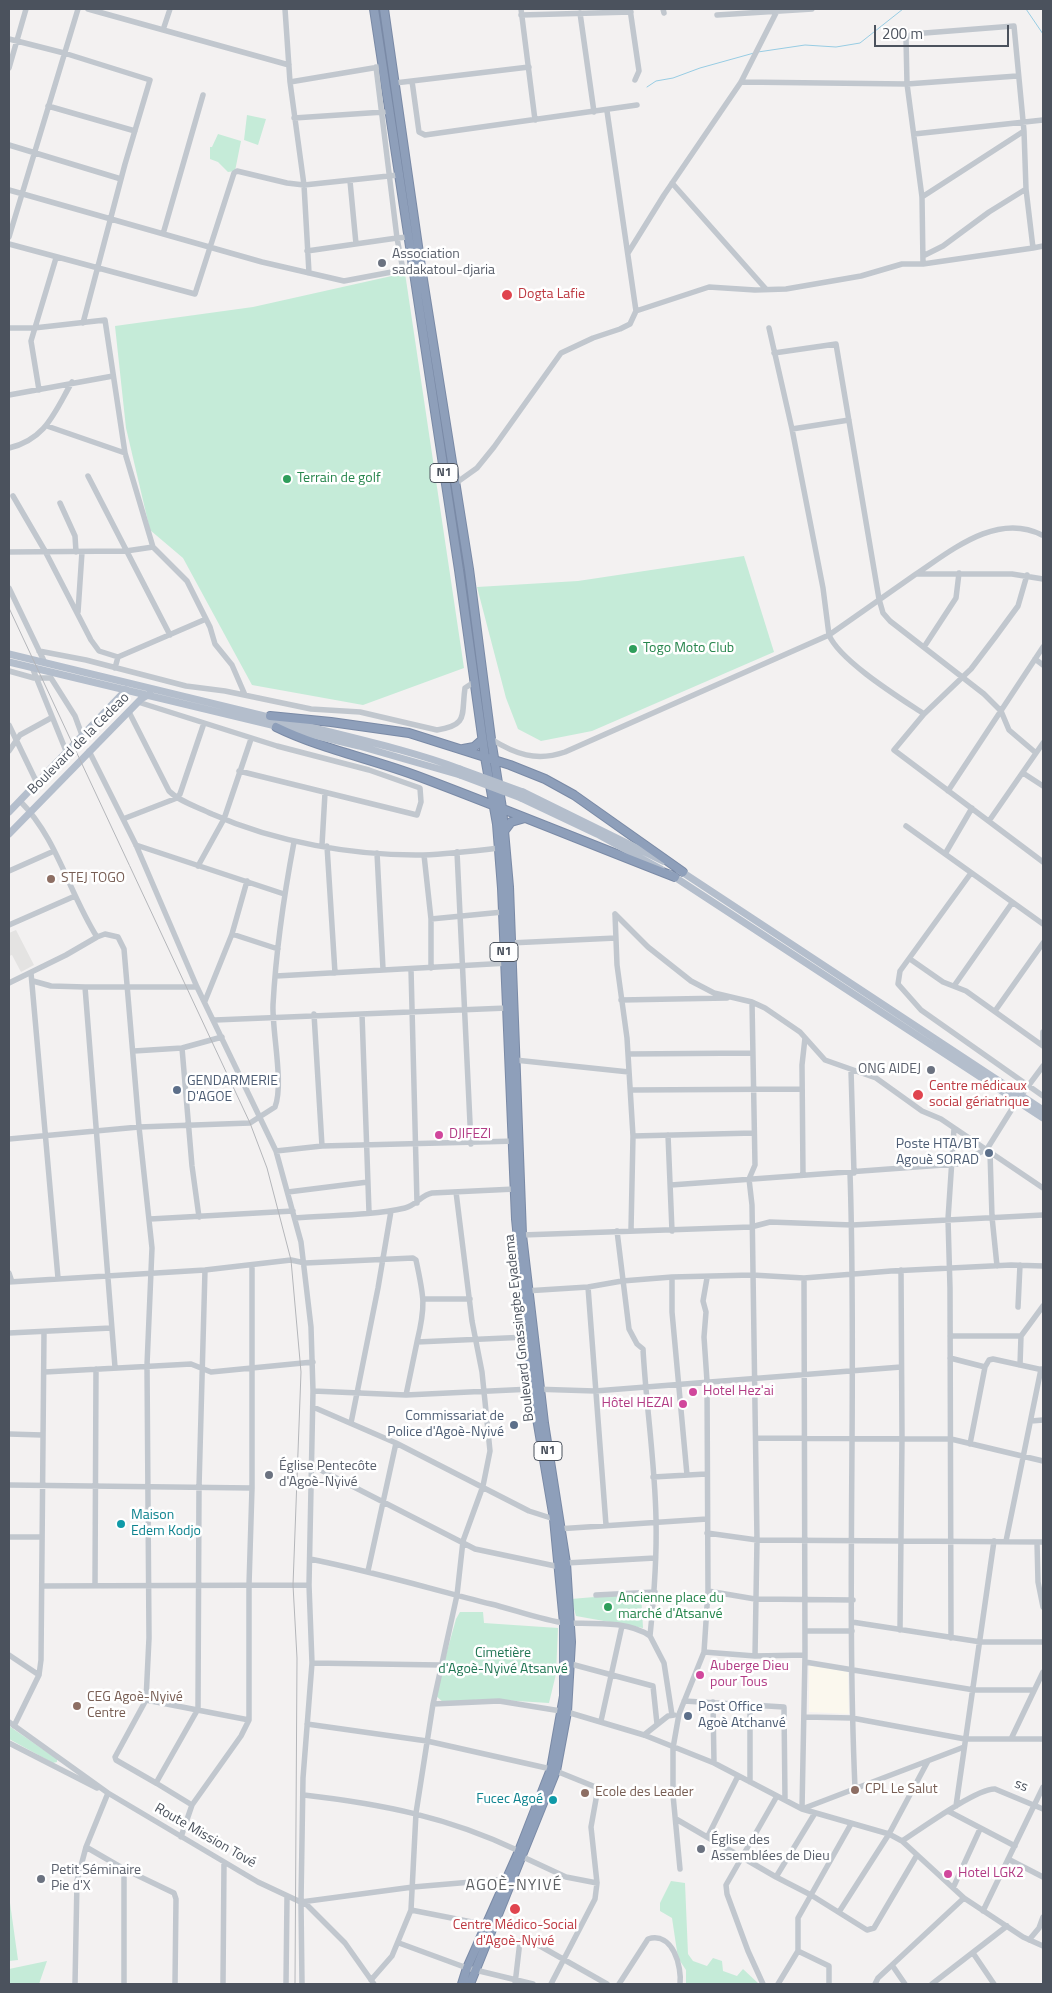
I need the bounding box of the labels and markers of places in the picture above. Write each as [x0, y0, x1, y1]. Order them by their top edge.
place label: Association sadakatoul-djaria [392, 247, 495, 280]
marker: Association sadakatoul-djaria [376, 257, 388, 269]
place label: Dogta Lafie [518, 287, 585, 303]
marker: Dogta Lafie [500, 288, 514, 302]
place label: Terrain de golf [297, 471, 381, 487]
marker: Terrain de golf [281, 473, 293, 485]
place label: Togo Moto Club [643, 641, 734, 657]
marker: Togo Moto Club [627, 643, 639, 655]
place label: STEJ TOGO [61, 871, 125, 887]
marker: STEJ TOGO [45, 873, 57, 885]
place label: ONG AIDEJ [858, 1062, 921, 1078]
marker: ONG AIDEJ [925, 1064, 937, 1076]
place label: GENDARMERIE D'AGOE [187, 1074, 278, 1106]
place label: Centre médicaux social gériatrique [929, 1079, 1029, 1112]
marker: GENDARMERIE D'AGOE [171, 1084, 183, 1096]
marker: Centre médicaux social gériatrique [911, 1088, 925, 1102]
place label: DJIFEZI [449, 1127, 491, 1143]
marker: DJIFEZI [433, 1129, 445, 1141]
place label: Poste HTA/BT Agouè SORAD [896, 1137, 979, 1170]
marker: Poste HTA/BT Agouè SORAD [983, 1147, 995, 1159]
place label: Hotel Hez'ai [703, 1384, 774, 1400]
marker: Hotel Hez'ai [687, 1386, 699, 1398]
place label: Hôtel HEZAI [602, 1396, 673, 1412]
marker: Hôtel HEZAI [677, 1398, 689, 1410]
place label: Commissariat de Police d'Agoè-Nyivé [387, 1409, 504, 1441]
marker: Commissariat de Police d'Agoè-Nyivé [508, 1419, 520, 1431]
place label: Église Pentecôte d'Agoè-Nyivé [279, 1459, 377, 1491]
marker: Église Pentecôte d'Agoè-Nyivé [263, 1469, 275, 1481]
place label: Maison Edem Kodjo [131, 1508, 201, 1540]
marker: Maison Edem Kodjo [115, 1518, 127, 1530]
place label: Ancienne place du marché d'Atsanvé [618, 1591, 724, 1624]
marker: Ancienne place du marché d'Atsanvé [602, 1601, 614, 1613]
place label: Auberge Dieu pour Tous [710, 1659, 789, 1691]
marker: Auberge Dieu pour Tous [694, 1669, 706, 1681]
place label: CEG Agoè-Nyivé Centre [87, 1690, 183, 1722]
marker: CEG Agoè-Nyivé Centre [71, 1700, 83, 1712]
place label: Post Office Agoè Atchanvé [698, 1700, 786, 1732]
marker: Post Office Agoè Atchanvé [682, 1710, 694, 1722]
place label: CPL Le Salut [865, 1782, 938, 1798]
marker: CPL Le Salut [849, 1784, 861, 1796]
place label: Ecole des Leader [595, 1785, 694, 1801]
marker: Ecole des Leader [579, 1787, 591, 1799]
place label: Fucec Agoé [476, 1792, 543, 1808]
marker: Fucec Agoé [547, 1794, 559, 1806]
place label: Église des Assemblées de Dieu [711, 1833, 830, 1865]
marker: Église des Assemblées de Dieu [695, 1843, 707, 1855]
place label: Petit Séminaire Pie d'X [51, 1863, 141, 1895]
place label: Hotel LGK2 [958, 1866, 1024, 1882]
marker: Hotel LGK2 [942, 1868, 954, 1880]
marker: Petit Séminaire Pie d'X [35, 1873, 47, 1885]
marker: Centre Médico-Social d'Agoè-Nyivé [508, 1902, 522, 1916]
place label: Centre Médico-Social d'Agoè-Nyivé [453, 1918, 577, 1950]

